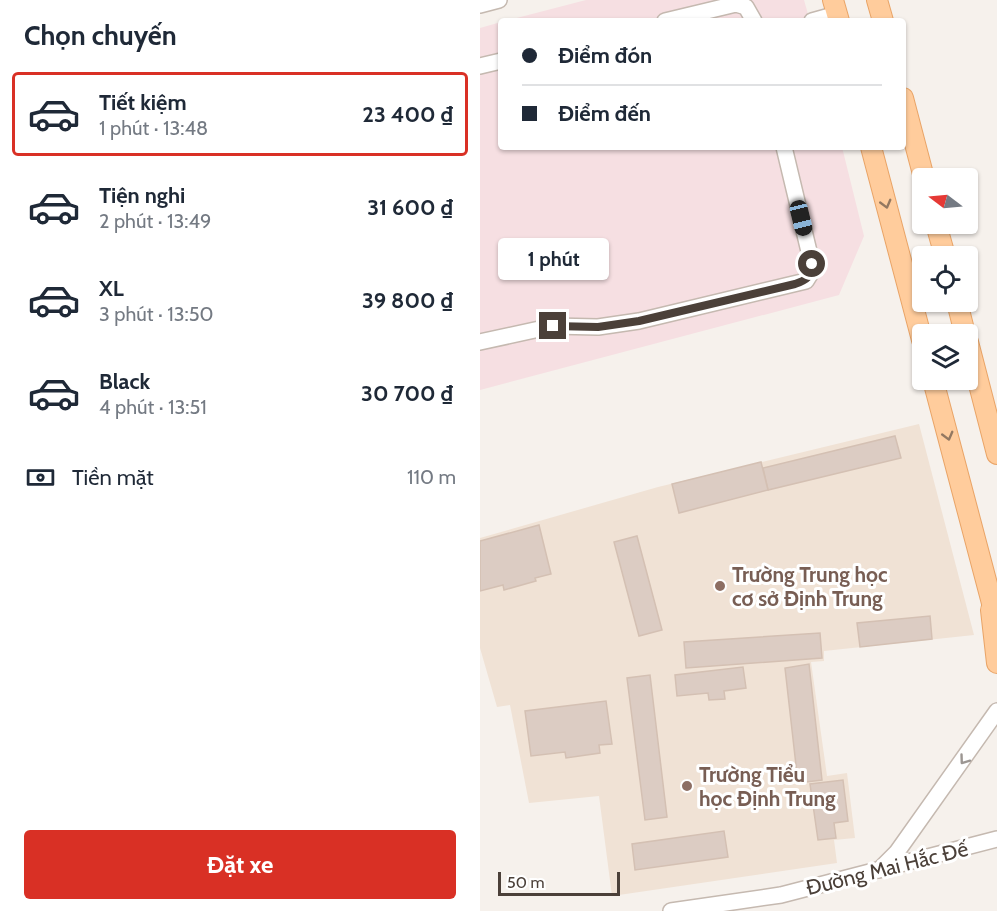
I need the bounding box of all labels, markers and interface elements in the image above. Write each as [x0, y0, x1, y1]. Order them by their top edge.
text: Chọn chuyến [24, 19, 177, 52]
text: Điểm đón [558, 42, 652, 69]
icon: car [27, 87, 81, 141]
text: Tiết kiệm [99, 89, 187, 116]
text: Điểm đến [558, 100, 651, 127]
text: 23 400 ₫ [362, 101, 453, 128]
text: 1 phút · 13:48 [99, 116, 208, 140]
north arrow [912, 168, 978, 234]
map controls [912, 168, 978, 390]
icon: car [27, 180, 81, 234]
text: Tiện nghi [99, 182, 185, 209]
text: 31 600 ₫ [367, 194, 453, 221]
car [788, 198, 814, 238]
one-way arrow [879, 198, 892, 208]
text: 2 phút · 13:49 [99, 209, 211, 233]
callout: 1 phút [497, 239, 608, 281]
button: locate [912, 246, 978, 312]
text: 1 phút [527, 247, 580, 271]
route start [798, 250, 825, 277]
icon: car [27, 273, 81, 327]
text: XL [99, 275, 124, 302]
text: 39 800 ₫ [362, 287, 453, 314]
text: 3 phút · 13:50 [99, 302, 214, 326]
route end [539, 312, 566, 339]
button: layers [912, 324, 978, 390]
icon: car [27, 366, 81, 420]
text: Black [99, 368, 150, 395]
text: 30 700 ₫ [361, 380, 453, 407]
text: 4 phút · 13:51 [99, 395, 207, 419]
one-way arrow [941, 430, 953, 441]
icon: cash [24, 461, 57, 494]
text: Tiền mặt [72, 464, 154, 491]
text: 110 m [407, 465, 456, 489]
place label: Trường Trung học cơ sở Định Trung [732, 562, 888, 611]
marker: Trường Trung học cơ sở Định Trung [713, 579, 727, 593]
one-way arrow [960, 753, 971, 764]
place label: Trường Tiểu học Định Trung [699, 762, 836, 811]
marker: Trường Tiểu học Định Trung [680, 779, 694, 793]
button: Đặt xe [24, 830, 456, 899]
street label: Đường Mai Hắc Đế [803, 836, 971, 900]
scale bar [498, 869, 620, 896]
text: 50 m [507, 873, 544, 892]

